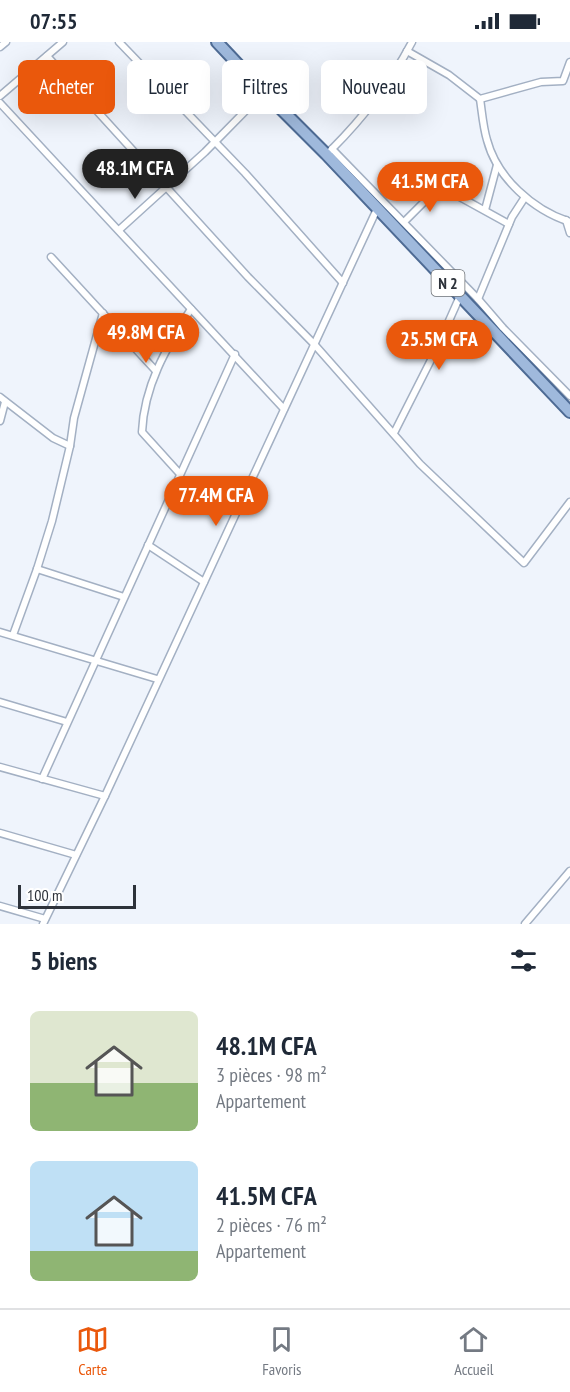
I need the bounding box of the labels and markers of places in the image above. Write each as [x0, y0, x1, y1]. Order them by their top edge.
pin: 48.1M CFA [66, 149, 204, 200]
pin: 41.5M CFA [361, 162, 499, 213]
pin: 49.8M CFA [77, 313, 215, 364]
pin: 25.5M CFA [370, 320, 508, 371]
pin: 77.4M CFA [147, 476, 285, 527]

